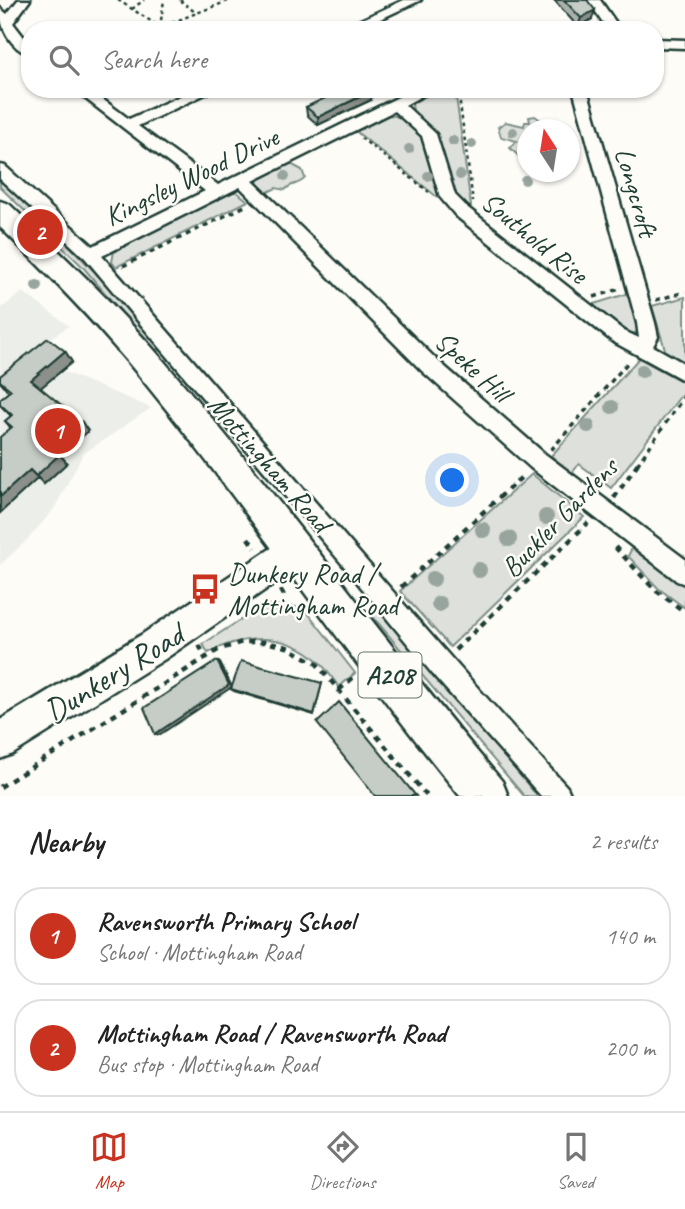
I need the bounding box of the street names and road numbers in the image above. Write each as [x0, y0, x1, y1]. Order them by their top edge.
street label: Kingsley Wood Drive [98, 118, 286, 234]
street label: Longcroft [607, 144, 667, 243]
street label: Southold Rise [474, 184, 596, 292]
street label: Speke Hill [428, 323, 522, 413]
street label: Mottingham Road [201, 388, 341, 542]
street label: Buckler Gardens [494, 448, 627, 585]
street label: Dunkery Road [36, 611, 195, 732]
road number: A208 [358, 652, 422, 698]

